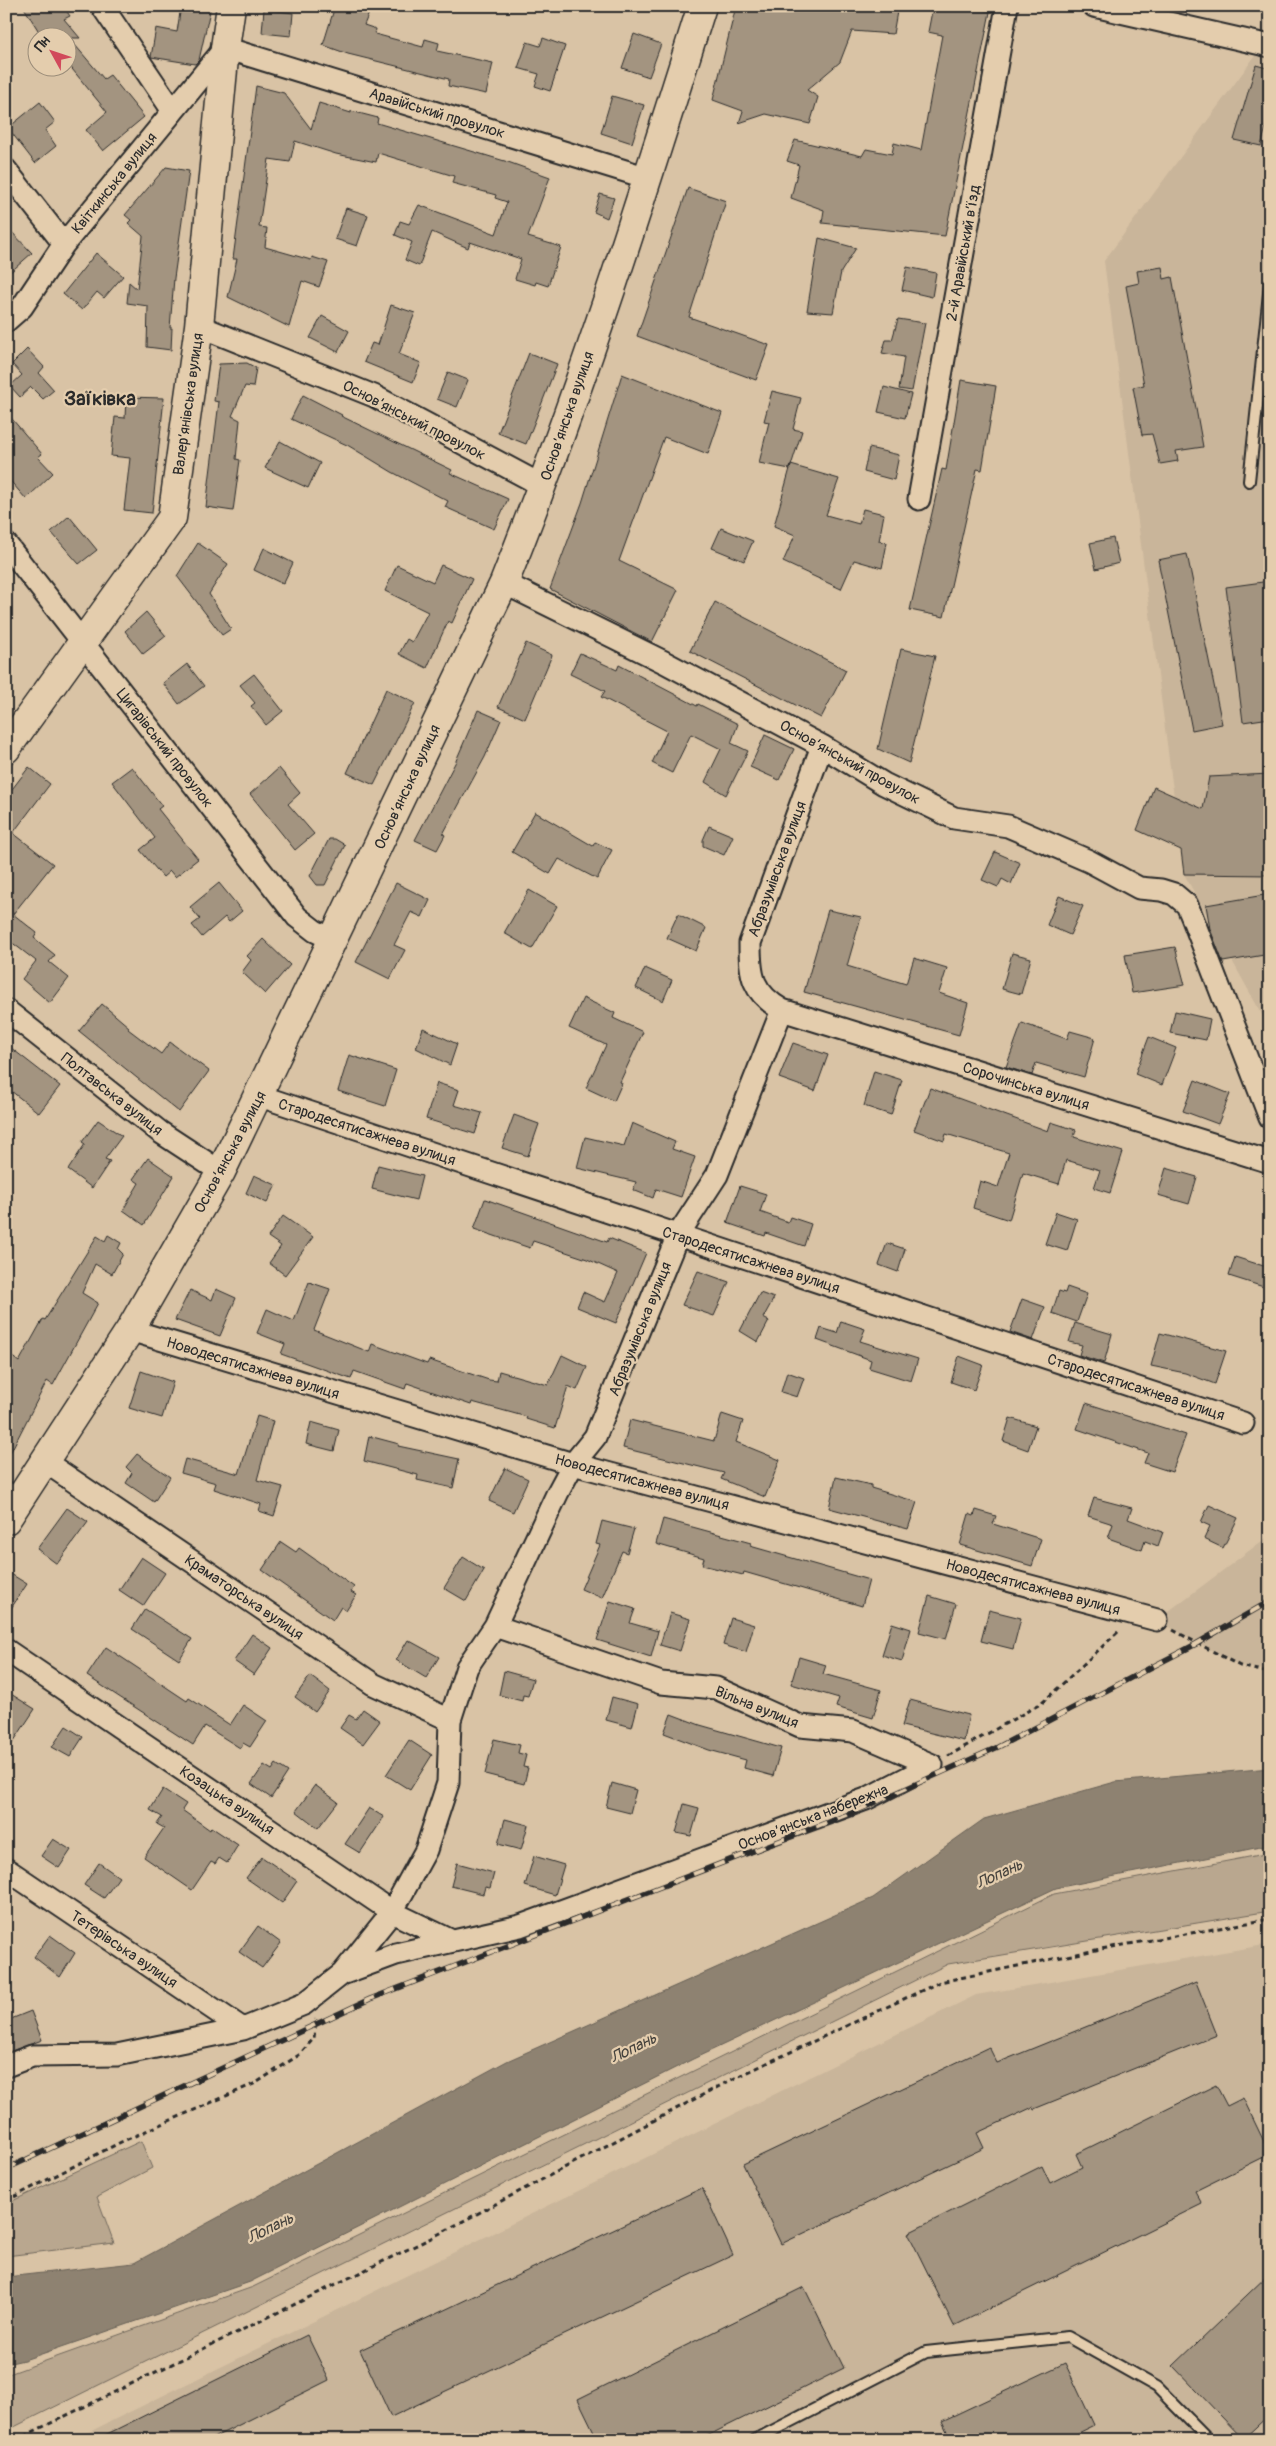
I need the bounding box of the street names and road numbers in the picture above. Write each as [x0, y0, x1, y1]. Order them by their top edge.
street label: Аравійський провулок [367, 84, 507, 143]
street label: Квіткинська вулиця [68, 129, 161, 238]
street label: 2-й Аравійський в’їзд [942, 184, 985, 323]
street label: Валер’янівська вулиця [169, 332, 208, 476]
street label: Основ’янська вулиця [536, 349, 599, 483]
street label: Основ’янський провулок [339, 376, 489, 465]
street label: Цигарівський провулок [112, 685, 217, 812]
street label: Основ’янський провулок [776, 716, 924, 809]
street label: Основ’янська вулиця [370, 722, 445, 853]
street label: Абразумівська вулиця [744, 799, 811, 940]
street label: Полтавська вулиця [57, 1049, 166, 1140]
street label: Сорочинська вулиця [960, 1058, 1092, 1115]
street label: Основ’янська вулиця [190, 1088, 271, 1216]
street label: Стародесятисажнева вулиця [276, 1095, 458, 1170]
street label: Стародесятисажнева вулиця [660, 1223, 842, 1298]
street label: Абразумівська вулиця [605, 1259, 676, 1399]
street label: Новодесятисажнева вулиця [164, 1333, 342, 1404]
street label: Стародесятисажнева вулиця [1045, 1350, 1227, 1425]
street label: Новодесятисажнева вулиця [553, 1450, 731, 1515]
street label: Краматорська вулиця [181, 1551, 307, 1644]
street label: Новодесятисажнева вулиця [944, 1555, 1122, 1620]
street label: Вільна вулиця [712, 1682, 801, 1733]
street label: Козацька вулиця [176, 1762, 278, 1839]
street label: Основ’янська набережна [735, 1780, 891, 1855]
street label: Тетерівська вулиця [67, 1907, 181, 1992]

